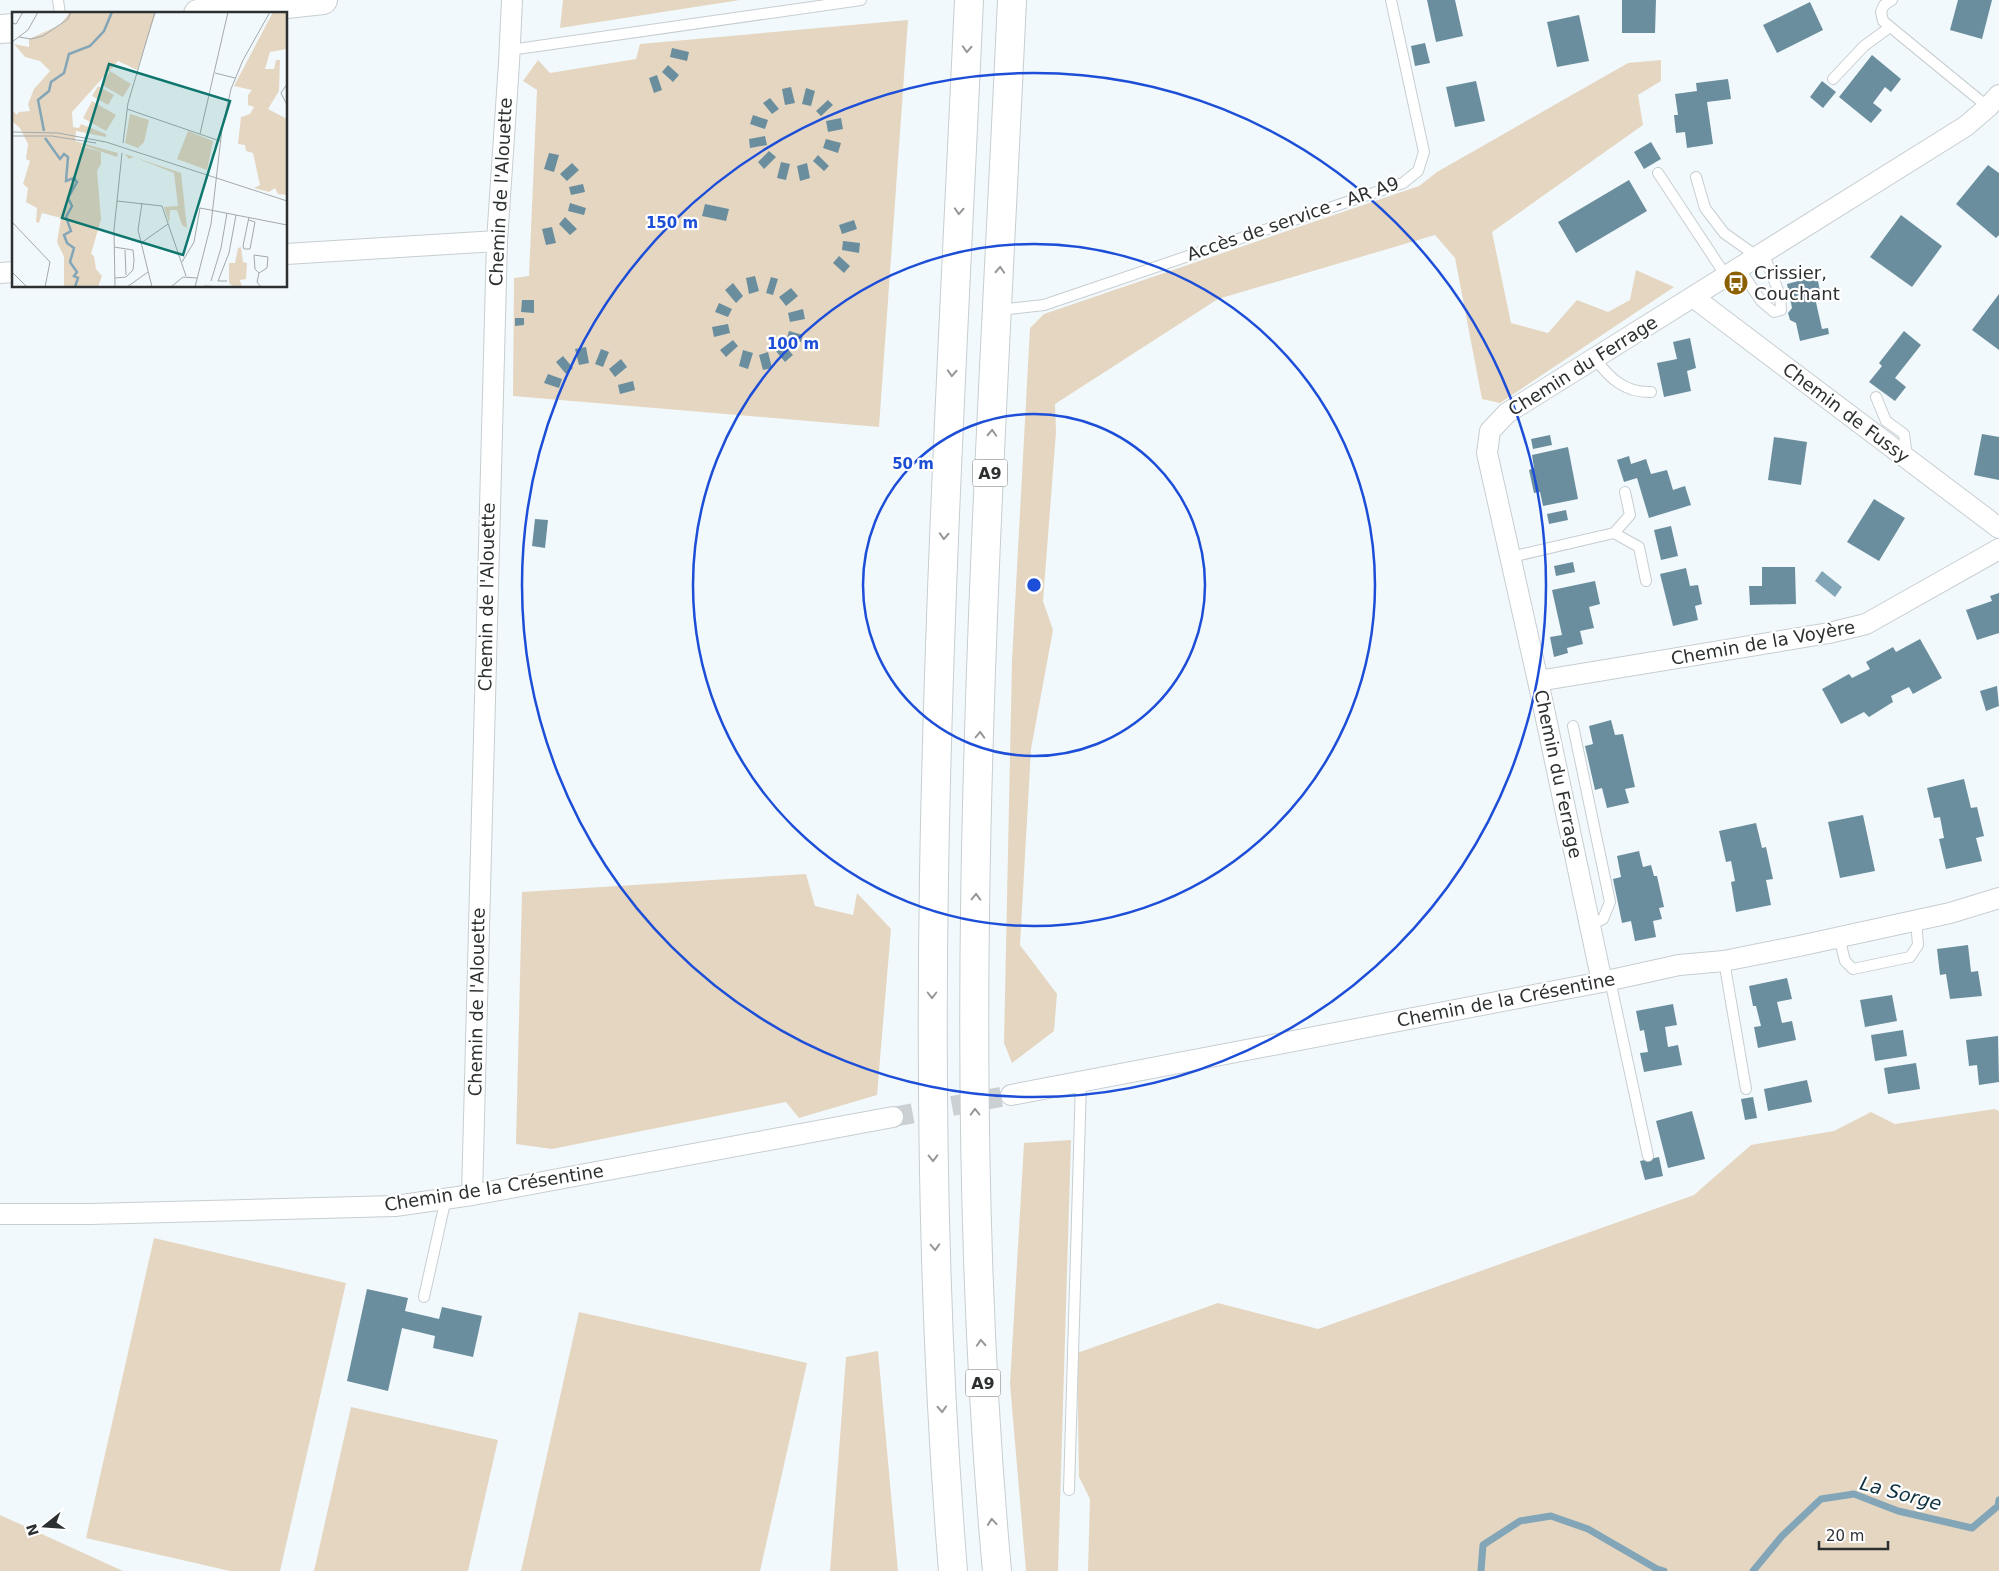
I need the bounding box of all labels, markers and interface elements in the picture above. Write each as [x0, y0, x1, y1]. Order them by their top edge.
inset map [12, 12, 288, 288]
one-way arrow [961, 45, 972, 53]
street label: Chemin de l'Alouette [485, 97, 516, 287]
street label: Accès de service - AR A9 [1184, 172, 1402, 265]
one-way arrow [954, 207, 965, 215]
text: 150 m [646, 214, 698, 232]
place label: Crissier, Couchant [1754, 262, 1840, 304]
one-way arrow [994, 266, 1005, 274]
bus stop icon: Crissier, Couchant [1723, 270, 1749, 296]
street label: Chemin du Ferrage [1504, 311, 1661, 420]
text: 100 m [767, 335, 819, 353]
street label: Chemin de Fussy [1779, 358, 1914, 467]
one-way arrow [946, 370, 957, 378]
one-way arrow [986, 428, 997, 436]
text: 50 m [892, 455, 934, 473]
road number: A9 [972, 459, 1008, 486]
street label: Chemin de l'Alouette [474, 502, 499, 692]
one-way arrow [939, 532, 950, 540]
centre of rings [1025, 576, 1043, 594]
street label: Chemin de la Voyère [1669, 616, 1857, 669]
street label: Chemin du Ferrage [1530, 688, 1587, 860]
one-way arrow [974, 731, 985, 739]
one-way arrow [971, 893, 981, 901]
street label: Chemin de l'Alouette [464, 907, 489, 1097]
street label: Chemin de la Crésentine [1395, 968, 1617, 1031]
one-way arrow [927, 992, 937, 1000]
one-way arrow [970, 1107, 980, 1115]
one-way arrow [927, 1154, 938, 1162]
street label: Chemin de la Crésentine [383, 1160, 605, 1215]
one-way arrow [929, 1243, 940, 1251]
one-way arrow [975, 1339, 986, 1347]
road number: A9 [966, 1370, 1000, 1396]
one-way arrow [936, 1405, 947, 1413]
water label: La Sorge [1858, 1472, 1944, 1514]
north arrow [20, 1501, 70, 1551]
one-way arrow [987, 1518, 998, 1526]
scale bar [1819, 1518, 1888, 1550]
text: N [23, 1522, 42, 1538]
text: 20 m [1826, 1527, 1864, 1545]

